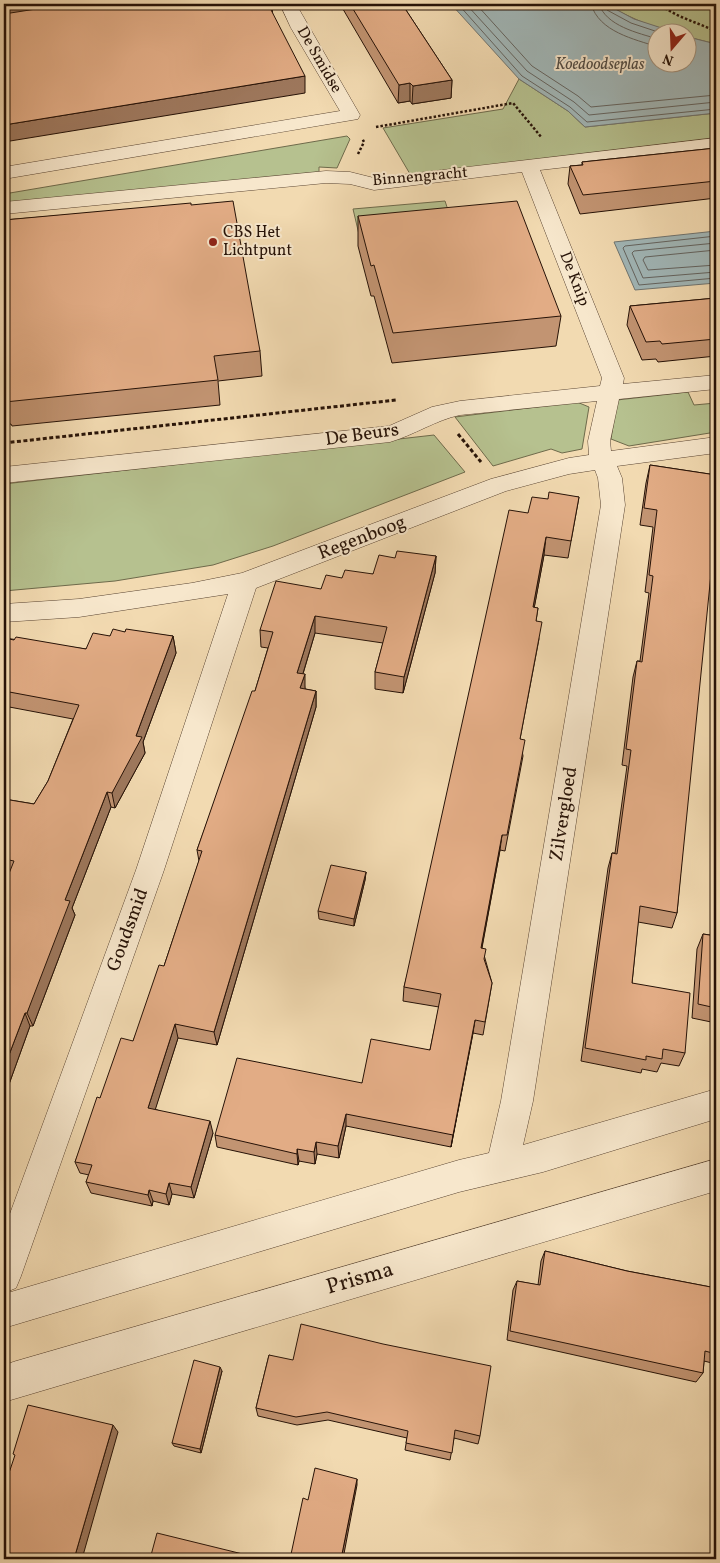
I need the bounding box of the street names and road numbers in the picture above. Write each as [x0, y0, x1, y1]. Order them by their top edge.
street label: De Smidse [291, 23, 347, 97]
street label: Binnengracht [371, 162, 469, 192]
street label: De Knip [554, 249, 594, 309]
street label: De Beurs [323, 417, 401, 453]
street label: Regenboog [314, 509, 410, 567]
street label: Zilvergloed [544, 765, 584, 863]
street label: Goudsmid [101, 885, 155, 975]
street label: Prisma [323, 1255, 397, 1303]

